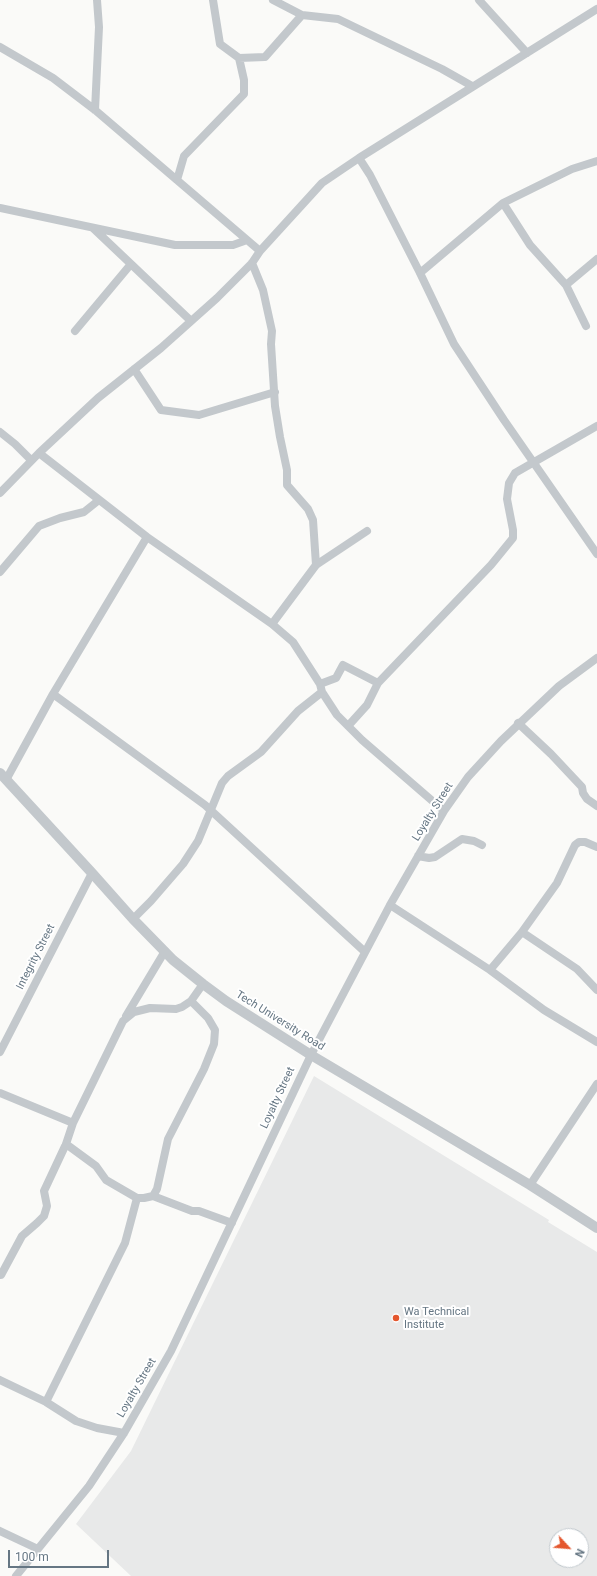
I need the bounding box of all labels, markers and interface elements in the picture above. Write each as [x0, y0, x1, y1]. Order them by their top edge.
street label: Loyalty Street [410, 780, 456, 844]
street label: Integrity Street [14, 922, 58, 992]
street label: Tech University Road [233, 988, 327, 1054]
street label: Loyalty Street [258, 1065, 298, 1131]
place label: Wa Technical Institute [404, 1305, 469, 1331]
marker: Wa Technical Institute [391, 1313, 401, 1323]
street label: Loyalty Street [115, 1356, 159, 1420]
north arrow [549, 1528, 589, 1568]
scale bar [10, 1542, 111, 1568]
text: N [572, 1547, 587, 1559]
text: 100 m [15, 1550, 49, 1564]

